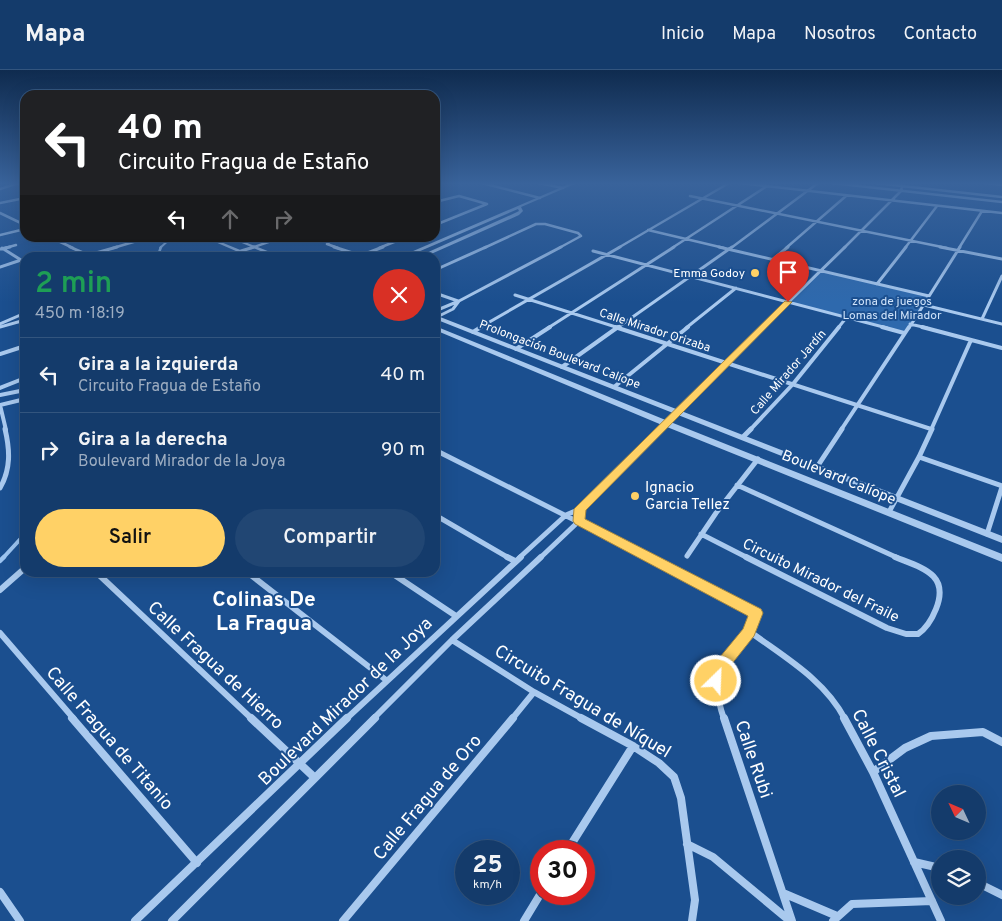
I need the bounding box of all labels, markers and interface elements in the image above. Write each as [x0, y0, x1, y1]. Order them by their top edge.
text: Mapa [25, 20, 85, 50]
text: Inicio [661, 23, 704, 46]
text: Mapa [732, 23, 776, 46]
text: Nosotros [804, 23, 876, 46]
text: Contacto [904, 23, 977, 46]
text: 40 m [118, 107, 203, 151]
icon: left [35, 110, 100, 175]
text: Circuito Fragua de Estaño [118, 150, 369, 177]
icon: left [163, 205, 191, 233]
icon: ahead [216, 205, 244, 233]
icon: right [269, 205, 297, 233]
pin [767, 251, 809, 302]
icon: arrive [774, 258, 802, 286]
text: 2 min [35, 266, 112, 303]
place label: Emma Godoy [673, 266, 745, 282]
marker: Emma Godoy [749, 267, 761, 279]
button: close [373, 269, 425, 321]
park label: zona de juegos Lomas del Mirador [842, 294, 942, 324]
text: 450 m · 18:19 [35, 304, 125, 324]
street label: Calle Mirador Orizaba [597, 305, 712, 357]
street label: Prolongación Boulevard Calíope [477, 317, 643, 393]
street label: Calle Mirador Jardín [747, 327, 830, 419]
text: Gira a la izquierda [78, 353, 238, 377]
icon: left [35, 361, 63, 389]
text: 40 m [380, 363, 425, 387]
text: Circuito Fragua de Estaño [78, 377, 261, 397]
text: Gira a la derecha [78, 428, 228, 452]
icon: right [35, 436, 63, 464]
text: 90 m [381, 438, 425, 462]
street label: Boulevard Calíope [778, 447, 898, 510]
text: Boulevard Mirador de la Joya [78, 452, 285, 472]
place label: Ignacio Garcia Tellez [645, 479, 730, 515]
marker: Ignacio Garcia Tellez [629, 490, 641, 502]
button: Salir [35, 509, 225, 567]
button: Compartir [235, 509, 425, 567]
street label: Circuito Mirador del Fraile [739, 535, 902, 628]
district label: Colinas De La Fragua [212, 587, 316, 638]
street label: Calle Fragua de Hierro [142, 597, 288, 735]
street label: Boulevard Mirador de la Joya [254, 613, 438, 791]
street label: Circuito Fragua de Níquel [490, 640, 675, 764]
position arrow [689, 654, 741, 706]
street label: Calle Fragua de Titanio [40, 662, 178, 816]
street label: Calle Cristal [845, 705, 910, 802]
street label: Calle Rubi [729, 717, 777, 802]
street label: Calle Fragua de Oro [369, 730, 488, 866]
north arrow [931, 785, 986, 840]
map controls [931, 785, 986, 905]
speed limit sign: 30 [530, 840, 595, 905]
text: 25 [472, 850, 503, 882]
button: layers [931, 850, 986, 905]
text: km/h [473, 877, 502, 893]

